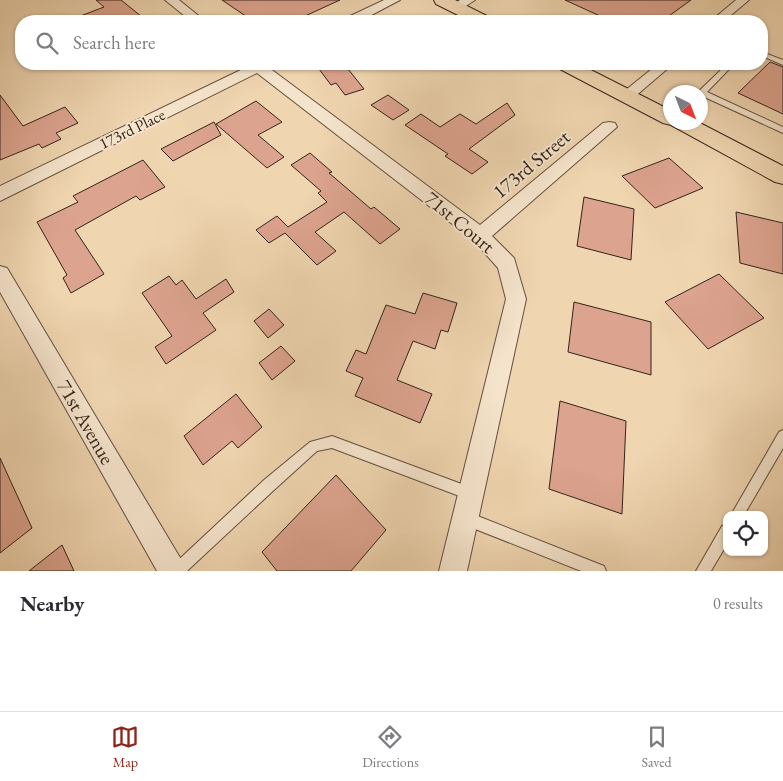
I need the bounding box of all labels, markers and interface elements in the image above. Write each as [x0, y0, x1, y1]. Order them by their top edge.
search box [15, 15, 768, 70]
icon: search [33, 29, 61, 57]
text: Search here [73, 30, 155, 55]
north arrow [663, 85, 708, 130]
street label: 173rd Place [95, 104, 169, 154]
street label: 173rd Street [487, 124, 576, 204]
street label: 71st Court [420, 185, 501, 259]
street label: 71st Avenue [51, 375, 121, 469]
map controls [723, 511, 768, 556]
button: locate [723, 511, 768, 556]
text: Nearby [20, 590, 84, 617]
text: 0 results [713, 593, 763, 614]
tab: Map [111, 723, 139, 771]
tab: Directions [362, 723, 419, 771]
tab: Saved [642, 723, 672, 771]

